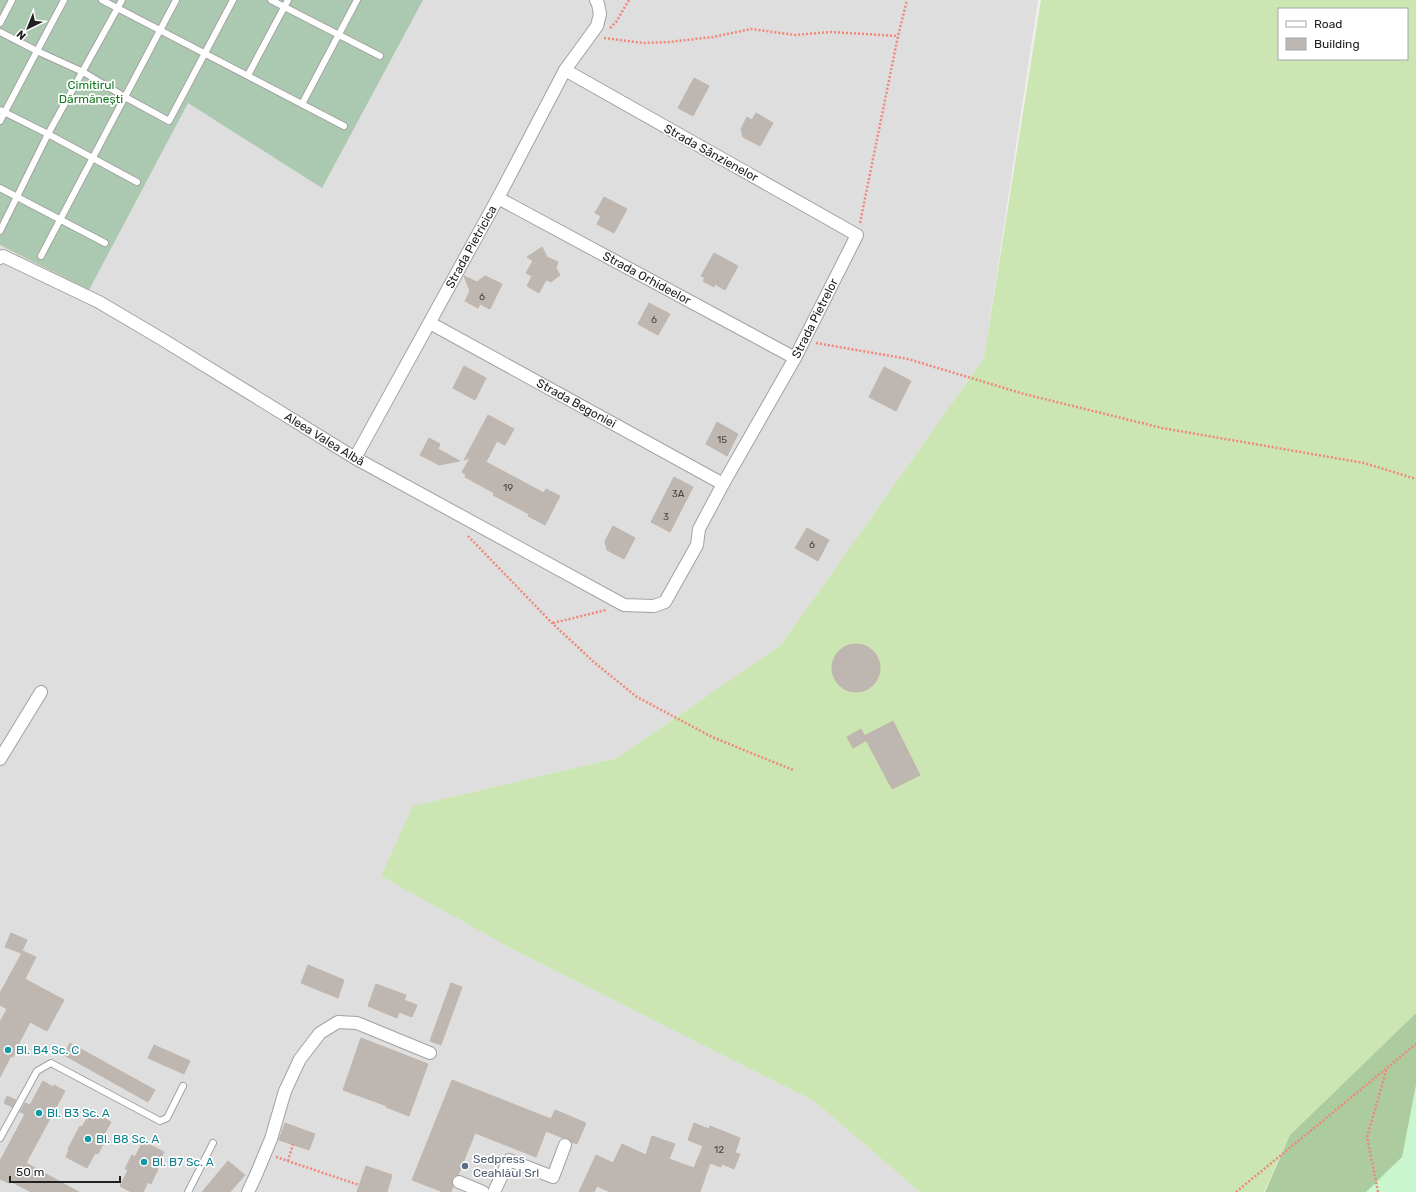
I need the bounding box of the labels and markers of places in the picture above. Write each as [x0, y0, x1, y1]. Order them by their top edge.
place label: Bl. B4 Sc. C [16, 1043, 79, 1057]
marker: Bl. B4 Sc. C [3, 1045, 13, 1055]
place label: Bl. B3 Sc. A [47, 1106, 110, 1120]
marker: Bl. B3 Sc. A [34, 1108, 44, 1118]
place label: Bl. B8 Sc. A [96, 1132, 159, 1146]
marker: Bl. B8 Sc. A [83, 1134, 93, 1144]
place label: Sedpress Ceahlăul Srl [473, 1152, 539, 1180]
place label: Bl. B7 Sc. A [152, 1155, 214, 1169]
marker: Bl. B7 Sc. A [139, 1157, 149, 1167]
marker: Sedpress Ceahlăul Srl [460, 1161, 470, 1171]

